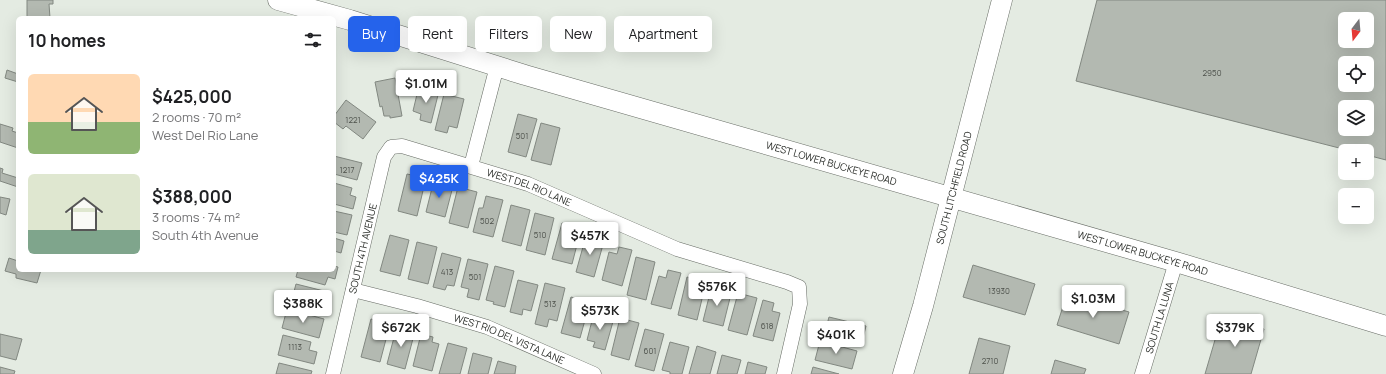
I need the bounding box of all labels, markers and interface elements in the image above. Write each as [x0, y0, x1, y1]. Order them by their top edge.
north arrow [1338, 12, 1374, 48]
map controls [1338, 12, 1374, 224]
chip: Buy [348, 16, 400, 52]
chip: Rent [408, 16, 467, 52]
chip: Filters [475, 16, 542, 52]
chip: New [550, 16, 606, 52]
chip: Apartment [614, 16, 712, 52]
text: 10 homes [28, 29, 106, 52]
icon: filters [302, 29, 324, 51]
button: locate [1338, 56, 1374, 92]
house number: 2950 [1202, 67, 1222, 78]
pin: $1.01M [393, 70, 459, 104]
text: $1.01M [405, 74, 447, 92]
text: $425,000 [152, 85, 232, 108]
icon: home [60, 90, 108, 138]
button: layers [1338, 100, 1374, 136]
text: 2 rooms · 70 m² [152, 108, 241, 126]
house number: 1221 [345, 114, 361, 125]
text: West Del Rio Lane [152, 126, 258, 144]
house number: 501 [516, 130, 528, 141]
street label: SOUTH LITCHFIELD ROAD [932, 130, 975, 246]
street label: WEST LOWER BUCKEYE ROAD [764, 138, 899, 189]
button: + [1338, 144, 1374, 180]
house number: 1217 [340, 164, 354, 175]
pin: $425K [411, 165, 467, 199]
street label: WEST DEL RIO LANE [485, 165, 574, 209]
text: $425K [419, 169, 459, 187]
text: $388,000 [152, 185, 232, 208]
button: − [1338, 188, 1374, 224]
icon: home [60, 190, 108, 238]
street label: SOUTH 4TH AVENUE [345, 202, 380, 295]
text: 3 rooms · 74 m² [152, 208, 240, 226]
house number: 502 [480, 215, 494, 226]
pin: $457K [562, 222, 618, 256]
text: South 4th Avenue [152, 226, 259, 244]
text: $457K [570, 226, 610, 244]
street label: WEST LOWER BUCKEYE ROAD [1076, 227, 1210, 278]
house number: 510 [534, 229, 546, 240]
house number: 413 [441, 266, 453, 277]
house number: 501 [469, 271, 481, 282]
pin: $576K [689, 273, 745, 307]
text: $576K [697, 277, 737, 295]
street label: SOUTH LA LUNA [1142, 279, 1177, 355]
house number: 13930 [988, 285, 1010, 296]
pin: $1.03M [1060, 285, 1126, 319]
text: $1.03M [1071, 289, 1115, 307]
pin: $388K [275, 290, 331, 324]
text: $388K [283, 294, 323, 312]
pin: $573K [572, 297, 628, 331]
house number: 513 [544, 298, 556, 309]
text: $573K [581, 301, 619, 319]
street label: WEST RIO DEL VISTA LANE [452, 310, 567, 367]
pin: $672K [373, 314, 429, 348]
pin: $379K [1207, 314, 1263, 348]
text: $672K [381, 318, 421, 336]
text: $379K [1215, 318, 1255, 336]
house number: 618 [761, 320, 774, 331]
pin: $401K [808, 321, 864, 355]
text: $401K [817, 325, 855, 343]
house number: 1113 [288, 341, 302, 352]
house number: 601 [644, 345, 656, 356]
house number: 2710 [982, 355, 998, 366]

